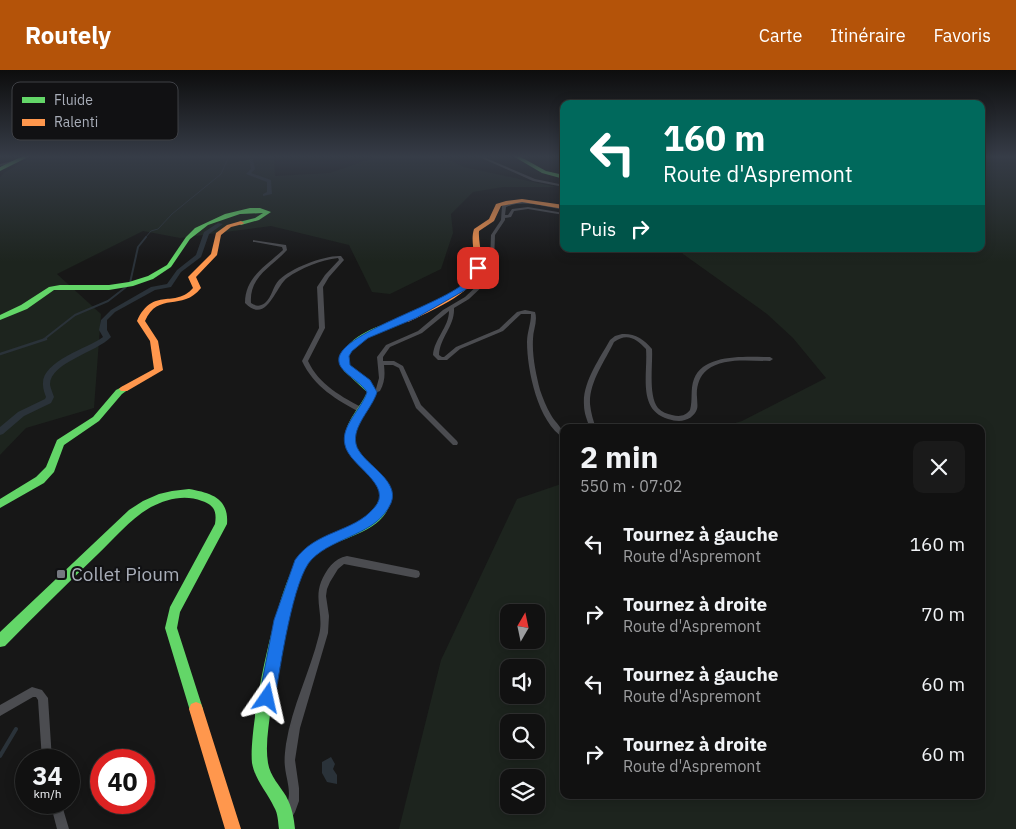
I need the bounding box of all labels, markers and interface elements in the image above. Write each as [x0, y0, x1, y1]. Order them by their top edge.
text: Routely [25, 19, 111, 51]
text: Carte [759, 24, 802, 47]
text: Itinéraire [830, 24, 906, 47]
text: Favoris [934, 24, 991, 47]
legend [12, 82, 178, 140]
text: Fluide [54, 91, 93, 109]
text: Ralenti [54, 113, 98, 131]
text: 160 m [663, 115, 766, 161]
icon: left [580, 120, 645, 185]
text: Route d'Aspremont [663, 159, 853, 188]
icon: right [626, 215, 654, 243]
text: Puis [580, 217, 616, 241]
pin [457, 247, 499, 289]
icon: arrive [464, 254, 492, 282]
text: 2 min [580, 437, 658, 476]
button: close [913, 441, 965, 493]
text: 550 m · 07:02 [580, 476, 682, 496]
text: Tournez à gauche [623, 522, 779, 546]
icon: left [580, 530, 608, 558]
text: 160 m [910, 532, 965, 556]
text: Route d'Aspremont [623, 546, 761, 566]
place label: Collet Pioum [71, 562, 180, 586]
marker: Collet Pioum [55, 568, 67, 580]
text: Tournez à droite [623, 592, 767, 616]
icon: right [580, 600, 608, 628]
text: 70 m [921, 602, 965, 626]
north arrow [500, 604, 545, 649]
map controls [500, 604, 545, 814]
text: Route d'Aspremont [623, 616, 761, 636]
button: sound [500, 659, 545, 704]
text: Tournez à gauche [623, 662, 779, 686]
icon: left [580, 670, 608, 698]
position arrow [240, 671, 292, 723]
text: 60 m [921, 672, 965, 696]
text: Route d'Aspremont [623, 686, 761, 706]
button: search [500, 714, 545, 759]
text: Tournez à droite [623, 732, 767, 756]
icon: right [580, 740, 608, 768]
text: 60 m [921, 742, 965, 766]
speed limit sign: 40 [90, 749, 155, 814]
text: Route d'Aspremont [623, 756, 761, 776]
text: 34 [32, 759, 63, 792]
button: layers [500, 769, 545, 814]
text: km/h [33, 786, 62, 801]

